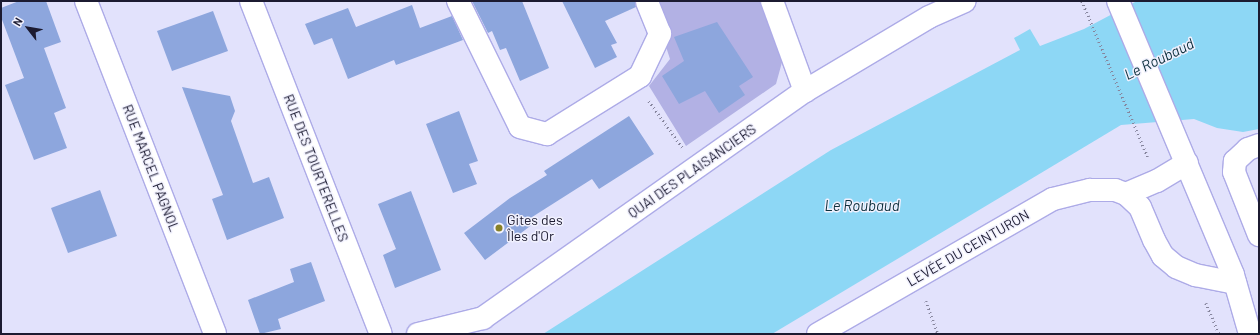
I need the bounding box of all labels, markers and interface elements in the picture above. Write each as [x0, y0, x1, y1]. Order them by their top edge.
north arrow [8, 8, 48, 48]
text: N [10, 15, 25, 28]
water label: Le Roubaud [1121, 34, 1197, 84]
street label: RUE DES TOURTERELLES [280, 92, 352, 244]
street label: RUE MARCEL PAGNOL [119, 102, 183, 234]
street label: QUAI DES PLAISANCIERS [625, 120, 759, 222]
water label: Le Roubaud [824, 197, 900, 215]
street label: LEVÉE DU CEINTURON [904, 206, 1032, 290]
place label: Gites des Îles d'Or [507, 212, 563, 244]
marker: Gites des Îles d'Or [494, 223, 504, 233]

